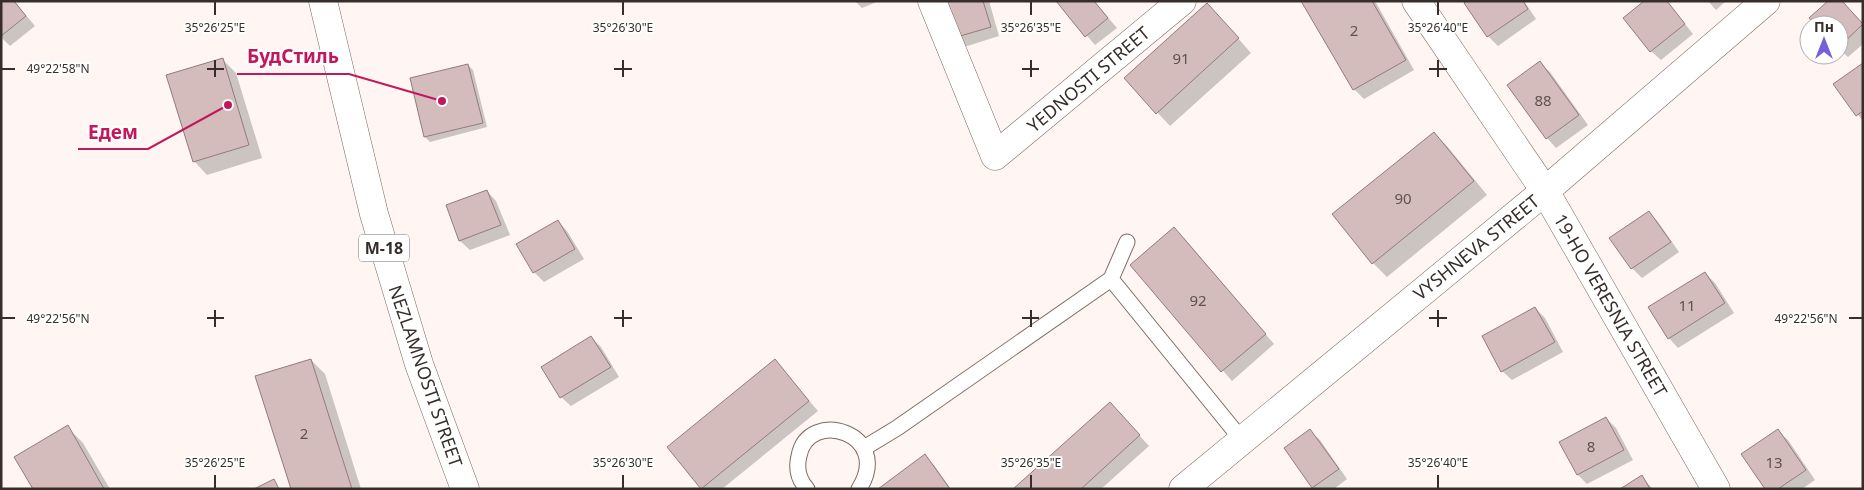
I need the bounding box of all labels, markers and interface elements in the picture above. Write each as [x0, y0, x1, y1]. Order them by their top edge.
north arrow [1799, 15, 1849, 65]
text: Пн [1814, 17, 1834, 36]
text: 35°26'25"E [185, 19, 245, 36]
text: 35°26'30"E [593, 19, 653, 36]
text: 35°26'35"E [1001, 19, 1061, 36]
text: 35°26'40"E [1408, 19, 1468, 36]
house number: 2 [1350, 20, 1358, 40]
street label: YEDNOSTI STREET [1022, 21, 1154, 137]
callout: БудСтиль [237, 40, 349, 74]
text: БудСтиль [247, 43, 339, 69]
house number: 91 [1172, 48, 1190, 68]
text: 49°22'58"N [26, 60, 90, 77]
house number: 88 [1534, 90, 1552, 110]
callout: Едем [78, 115, 148, 149]
text: Едем [88, 119, 138, 145]
house number: 90 [1394, 188, 1412, 208]
street label: VYSHNEVA STREET [1408, 189, 1544, 305]
street label: 19-HO VERESNIA STREET [1549, 209, 1673, 401]
road number: М-18 [359, 234, 409, 262]
street label: NEZLAMNOSTI STREET [384, 282, 468, 470]
house number: 92 [1189, 290, 1207, 310]
house number: 11 [1678, 295, 1696, 315]
text: 49°22'56"N [26, 310, 90, 327]
text: 49°22'56"N [1774, 310, 1838, 327]
house number: 2 [300, 423, 308, 443]
house number: 8 [1587, 436, 1595, 456]
house number: 13 [1765, 452, 1783, 472]
text: 35°26'25"E [185, 454, 245, 471]
text: 35°26'30"E [593, 454, 653, 471]
text: 35°26'35"E [1001, 454, 1061, 471]
text: 35°26'40"E [1408, 454, 1468, 471]

